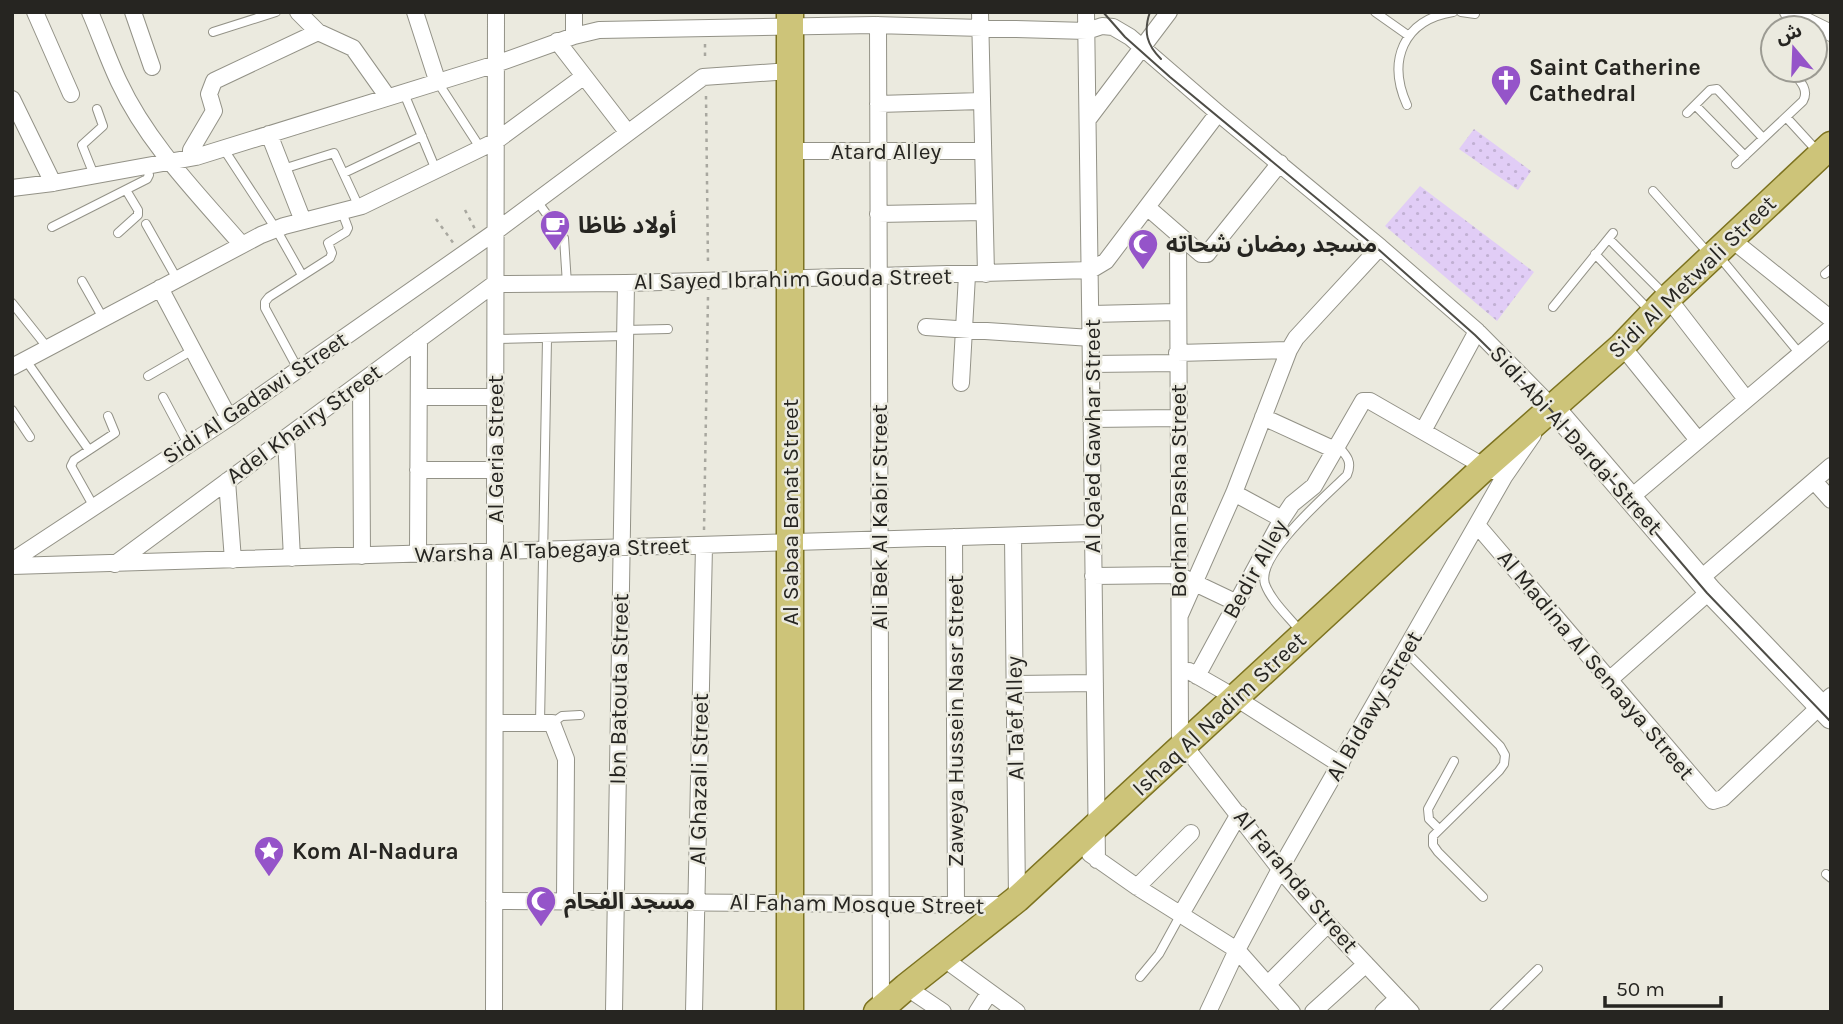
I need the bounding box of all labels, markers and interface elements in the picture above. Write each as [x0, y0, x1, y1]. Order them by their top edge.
north arrow [1759, 14, 1829, 84]
text: ش [1773, 19, 1805, 49]
place label: Saint Catherine Cathedral [1529, 54, 1701, 107]
church icon: Saint Catherine Cathedral [1489, 63, 1523, 107]
street label: Atard Alley [831, 138, 942, 165]
street label: Sidi Al Metwali Street [1602, 190, 1782, 364]
cafe icon: أولاد ظاظا [538, 208, 572, 252]
place label: أولاد ظاظا [578, 210, 676, 239]
mosque icon: مسجد رمضان شحاته [1126, 227, 1160, 271]
place label: مسجد رمضان شحاته [1166, 231, 1377, 258]
street label: Al Sayed Ibrahim Gouda Street [634, 263, 953, 295]
street label: Al Qa'ed Gawhar Street [1079, 318, 1106, 553]
street label: Sidi Al Gadawi Street [157, 326, 353, 470]
street label: Sidi Abi Al Darda' Street [1484, 340, 1668, 540]
street label: Adel Khairy Street [221, 358, 387, 489]
street label: Al Geria Street [482, 375, 509, 523]
street label: Borhan Pasha Street [1165, 384, 1192, 598]
street label: Al Sabaa Banat Street [777, 398, 804, 625]
street label: Ali Bek Al Kabir Street [866, 404, 893, 630]
street label: Bedir Alley [1217, 515, 1293, 623]
street label: Warsha Al Tabegaya Street [414, 532, 690, 568]
street label: Al Madina Al Senaaya Street [1492, 545, 1700, 786]
street label: Zaweya Hussein Nasr Street [942, 574, 969, 867]
street label: Ibn Batouta Street [604, 593, 634, 785]
street label: Ishaq Al Nadim Street [1126, 626, 1312, 802]
street label: Al Bidawy Street [1320, 626, 1428, 786]
street label: Al Ta'ef Alley [1000, 655, 1030, 780]
street label: Al Ghazali Street [684, 692, 714, 865]
street label: Al Farahda Street [1228, 804, 1364, 959]
place icon: Kom Al-Nadura [252, 834, 286, 878]
place label: Kom Al-Nadura [292, 838, 459, 865]
mosque icon: مسجد الفحام [524, 884, 558, 928]
place label: مسجد الفحام [564, 888, 695, 919]
street label: Al Faham Mosque Street [729, 888, 985, 920]
scale bar [1605, 964, 1720, 1008]
text: 50 m [1616, 977, 1665, 1001]

